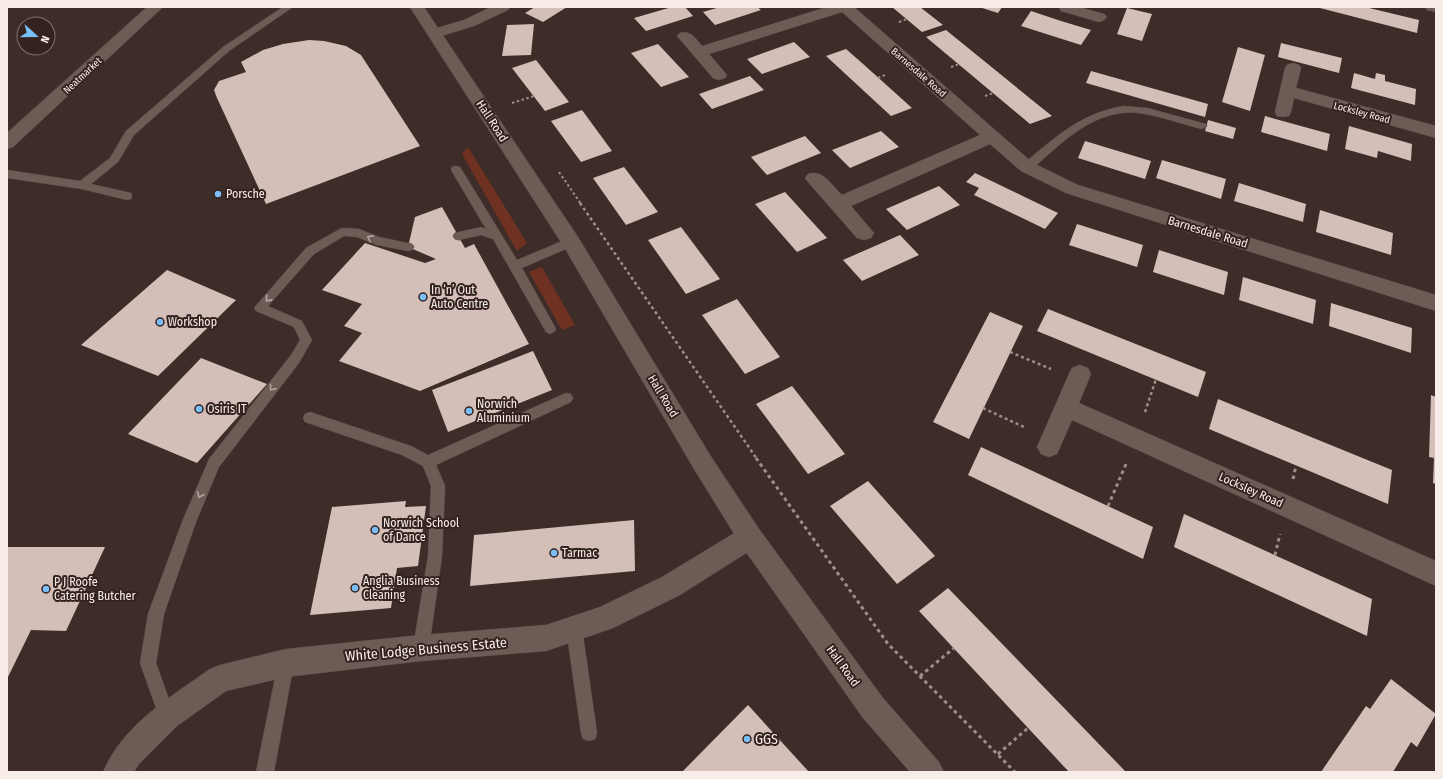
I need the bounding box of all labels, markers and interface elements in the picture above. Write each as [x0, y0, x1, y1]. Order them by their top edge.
north arrow [16, 16, 56, 56]
text: N [38, 34, 52, 45]
street label: Barnesdale Road [888, 46, 948, 100]
street label: Neatmarket [61, 54, 105, 96]
street label: Hall Road [473, 97, 511, 145]
street label: Locksley Road [1332, 100, 1391, 126]
place label: Porsche [226, 187, 265, 201]
marker: Porsche [213, 189, 223, 199]
street label: Barnesdale Road [1166, 213, 1250, 251]
one-way arrow [367, 235, 374, 243]
place label: In ‘n’ Out Auto Centre [431, 283, 488, 311]
marker: In ‘n’ Out Auto Centre [418, 292, 428, 302]
one-way arrow [265, 294, 273, 302]
place label: Workshop [168, 315, 217, 329]
marker: Workshop [155, 317, 165, 327]
street label: Hall Road [645, 372, 681, 420]
one-way arrow [269, 383, 276, 390]
place label: Norwich Aluminium [477, 397, 530, 425]
place label: Osiris IT [207, 402, 247, 416]
marker: Osiris IT [194, 404, 204, 414]
marker: Norwich Aluminium [464, 406, 474, 416]
street label: Locksley Road [1217, 470, 1285, 510]
one-way arrow [197, 491, 205, 499]
place label: Norwich School of Dance [383, 516, 459, 544]
marker: Norwich School of Dance [370, 525, 380, 535]
place label: Tarmac [562, 546, 597, 560]
marker: Tarmac [549, 548, 559, 558]
place label: Anglia Business Cleaning [363, 574, 440, 602]
place label: P J Roofe Catering Butcher [54, 575, 136, 603]
marker: Anglia Business Cleaning [350, 583, 360, 593]
marker: P J Roofe Catering Butcher [41, 584, 51, 594]
street label: White Lodge Business Estate [344, 634, 508, 665]
street label: Hall Road [824, 643, 862, 689]
place label: GGS [755, 731, 778, 748]
marker: GGS [742, 734, 752, 744]

